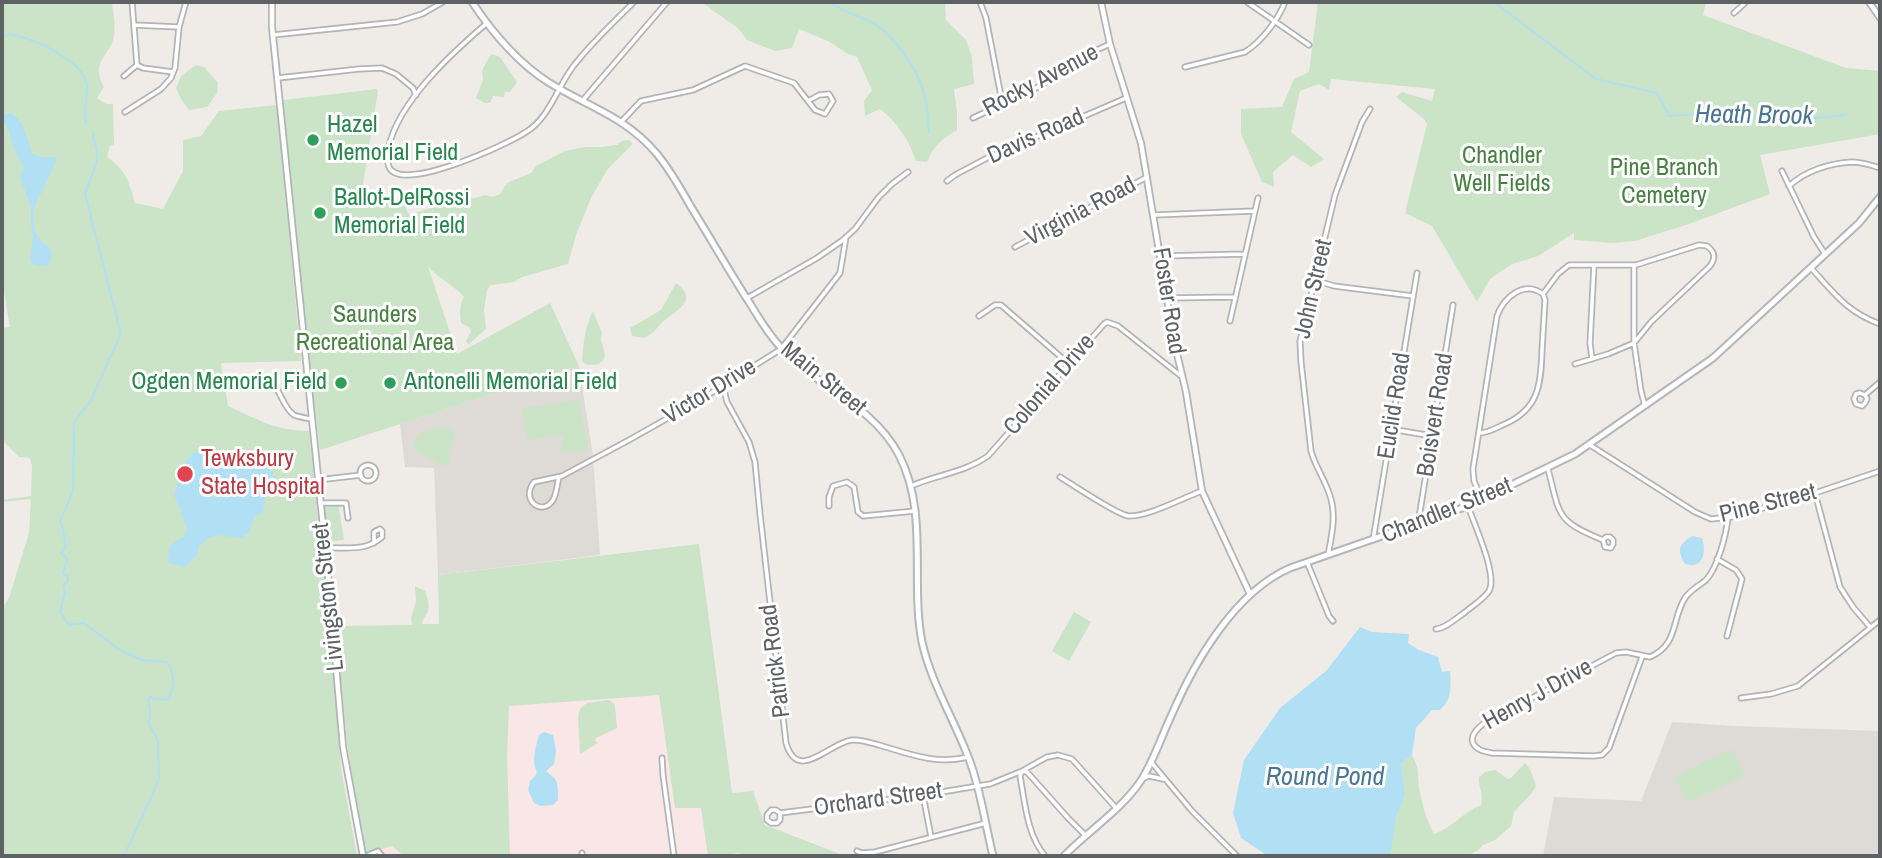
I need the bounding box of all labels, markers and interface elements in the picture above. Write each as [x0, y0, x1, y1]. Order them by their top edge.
street label: Rocky Avenue [978, 39, 1104, 123]
water label: Heath Brook [1694, 99, 1814, 133]
street label: Davis Road [983, 103, 1089, 171]
place label: Hazel Memorial Field [327, 112, 458, 168]
marker: Hazel Memorial Field [305, 132, 321, 148]
park label: Chandler Well Fields [1454, 143, 1550, 199]
park label: Pine Branch Cemetery [1610, 155, 1718, 211]
street label: Virginia Road [1021, 171, 1141, 253]
place label: Ballot-DelRossi Memorial Field [334, 185, 470, 241]
marker: Ballot-DelRossi Memorial Field [312, 205, 328, 221]
street label: John Street [1289, 237, 1339, 341]
street label: Foster Road [1145, 246, 1191, 356]
park label: Saunders Recreational Area [296, 302, 454, 358]
street label: Colonial Drive [998, 329, 1102, 441]
street label: Main Street [774, 336, 872, 422]
street label: Euclid Road [1372, 351, 1418, 461]
street label: Boisvert Road [1412, 351, 1460, 479]
street label: Victor Drive [658, 353, 762, 431]
place label: Ogden Memorial Field [131, 369, 327, 397]
place label: Antonelli Memorial Field [404, 369, 617, 397]
marker: Ogden Memorial Field [333, 375, 349, 391]
marker: Antonelli Memorial Field [382, 375, 398, 391]
place label: Tewksbury State Hospital [201, 446, 325, 502]
marker: Tewksbury State Hospital [175, 464, 195, 484]
street label: Chandler Street [1378, 472, 1516, 550]
street label: Pine Street [1717, 478, 1819, 530]
street label: Livingston Street [307, 522, 351, 672]
street label: Patrick Road [755, 603, 797, 719]
street label: Henry J Drive [1478, 653, 1598, 737]
water label: Round Pond [1266, 762, 1384, 794]
street label: Orchard Street [812, 777, 944, 823]

